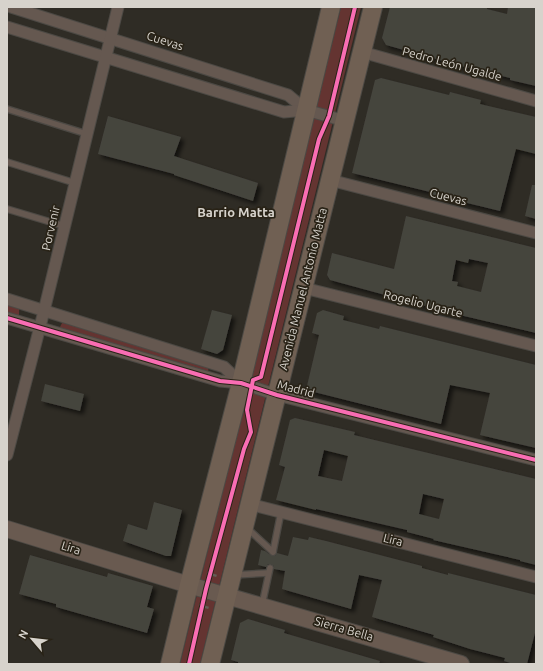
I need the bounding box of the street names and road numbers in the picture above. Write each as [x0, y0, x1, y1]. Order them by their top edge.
street label: Cuevas [145, 28, 185, 53]
street label: Pedro León Ugalde [401, 44, 503, 83]
street label: Cuevas [428, 186, 468, 207]
street label: Porvenir [39, 204, 62, 252]
street label: Avenida Manuel Antonio Matta [276, 206, 329, 371]
street label: Rogelio Ugarte [382, 287, 464, 320]
street label: Madrid [276, 377, 316, 400]
street label: Lira [382, 531, 404, 548]
street label: Lira [60, 538, 82, 557]
street label: Sierra Bella [313, 614, 375, 643]

